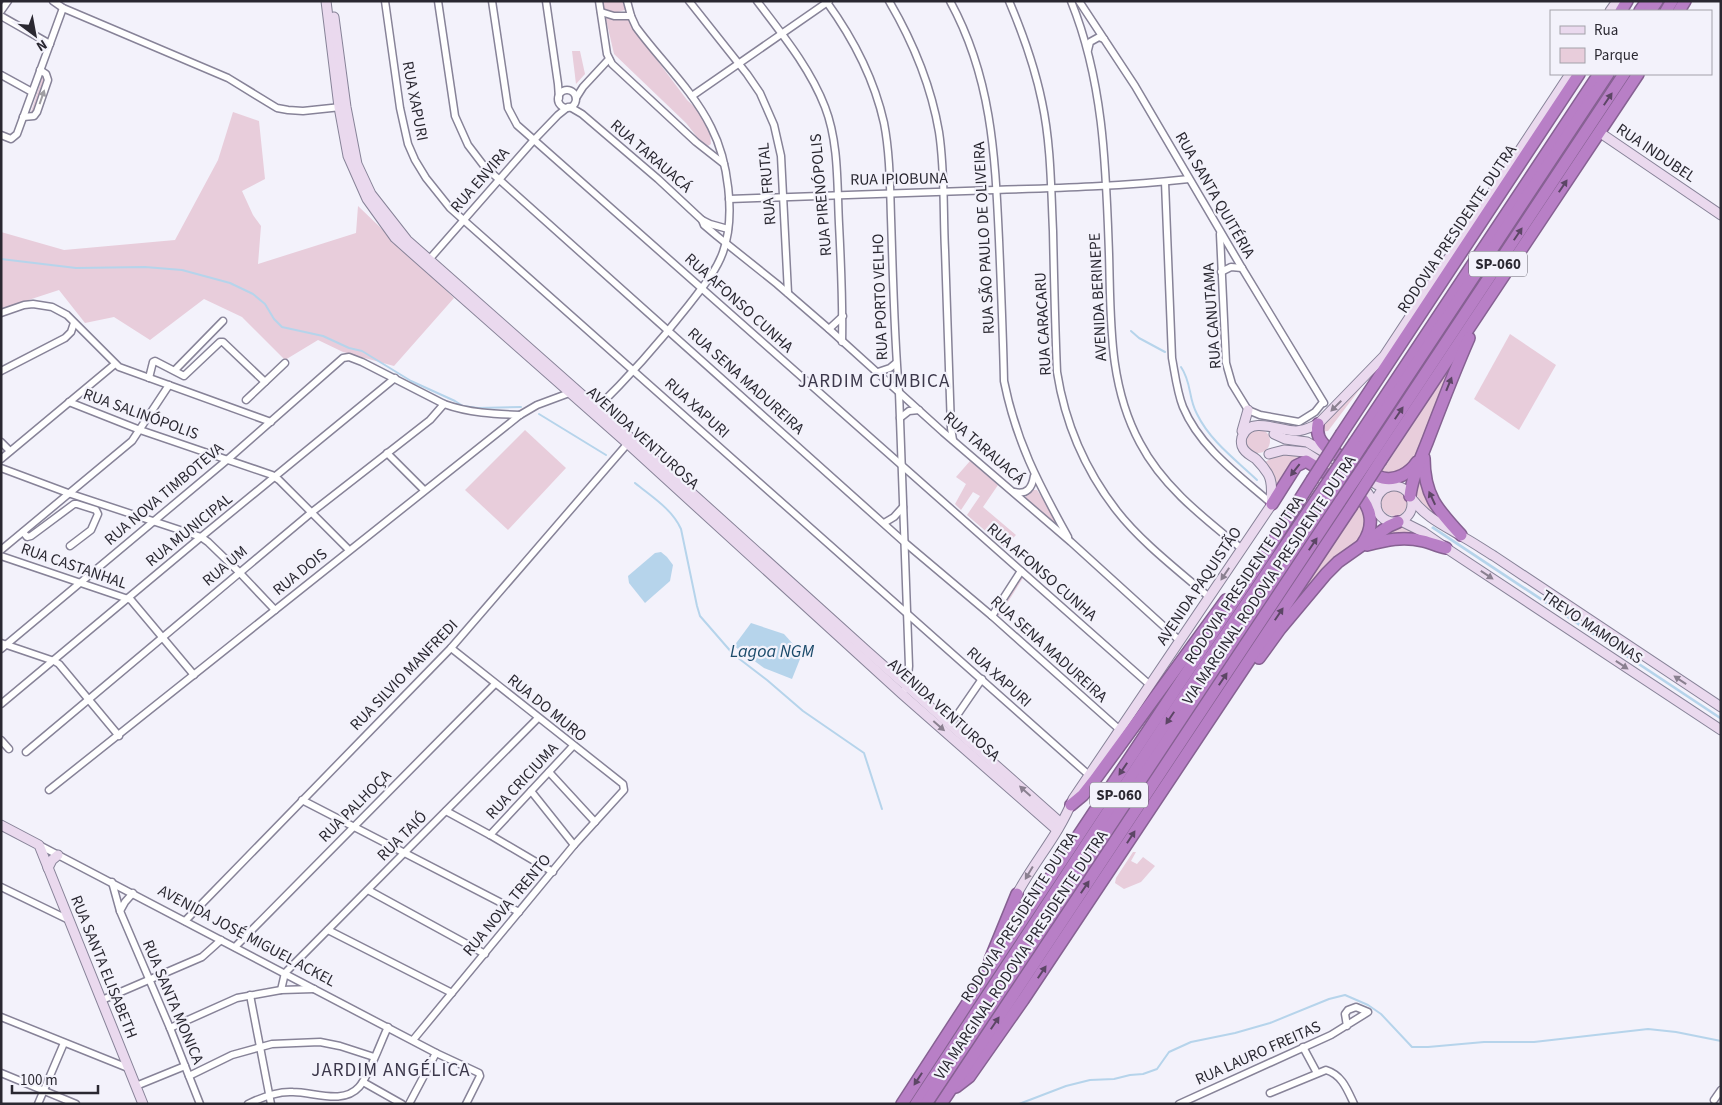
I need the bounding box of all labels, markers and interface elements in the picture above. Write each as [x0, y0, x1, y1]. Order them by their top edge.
north arrow [10, 10, 60, 60]
legend [1550, 10, 1712, 75]
text: Rua [1594, 20, 1618, 41]
text: N [32, 34, 51, 56]
text: Parque [1594, 45, 1638, 66]
street label: RUA XAPURI [397, 59, 433, 143]
one-way arrow [39, 90, 47, 105]
one-way arrow [1603, 92, 1613, 105]
street label: RUA TARAUACÁ [605, 114, 697, 198]
street label: RUA INDUBEL [1612, 118, 1700, 188]
street label: RUA SANTA QUITÉRIA [1170, 128, 1260, 263]
street label: RUA PIRENÓPOLIS [805, 133, 837, 257]
street label: RODOVIA PRESIDENTE DUTRA [1392, 140, 1522, 318]
street label: RUA SÃO PAULO DE OLIVEIRA [968, 141, 1000, 335]
street label: RUA ENVIRA [445, 142, 515, 217]
street label: RUA FRUTAL [752, 142, 782, 226]
street label: RUA IPIOBUNA [850, 167, 948, 191]
one-way arrow [1559, 180, 1568, 193]
one-way arrow [1513, 227, 1523, 241]
street label: AVENIDA BERINEPE [1084, 232, 1112, 362]
street label: RUA PORTO VELHO [867, 233, 893, 361]
street label: RUA AFONSO CUNHA [680, 248, 798, 358]
road number: SP-060 [1469, 252, 1527, 276]
street label: RUA CANUTAMA [1197, 262, 1227, 370]
street label: RUA CARACARU [1029, 272, 1057, 376]
street label: RUA SENA MADUREIRA [683, 323, 809, 440]
district label: JARDIM CUMBICA [798, 368, 950, 395]
street label: RUA XAPURI [660, 373, 734, 443]
one-way arrow [1446, 377, 1454, 391]
street label: AVENIDA VENTUROSA [582, 382, 704, 495]
street label: RUA SALINÓPOLIS [80, 383, 202, 445]
one-way arrow [1330, 400, 1342, 412]
street label: RUA TARAUACÁ [938, 406, 1030, 490]
one-way arrow [1394, 407, 1404, 420]
street label: RUA NOVA TIMBOTEVA [100, 437, 229, 550]
street label: VIA MARGINAL RODOVIA PRESIDENTE DUTRA [1177, 451, 1361, 709]
one-way arrow [1289, 463, 1300, 476]
street label: RUA MUNICIPAL [141, 488, 237, 572]
one-way arrow [1428, 490, 1436, 505]
street label: RODOVIA PRESIDENTE DUTRA [1179, 491, 1309, 669]
street label: RUA AFONSO CUNHA [982, 518, 1102, 626]
street label: AVENIDA PAQUISTÃO [1151, 522, 1247, 650]
one-way arrow [1308, 537, 1318, 550]
street label: RUA CASTANHAL [18, 538, 130, 595]
street label: RUA UM [198, 541, 252, 591]
street label: RUA DOIS [268, 543, 332, 601]
one-way arrow [1220, 567, 1230, 580]
one-way arrow [1480, 570, 1493, 580]
street label: TREVO MAMONAS [1537, 585, 1647, 669]
street label: RUA SENA MADUREIRA [986, 591, 1112, 708]
one-way arrow [1274, 607, 1284, 621]
street label: RUA SILVIO MANFREDI [345, 615, 463, 735]
water label: Lagoa NGM [730, 639, 814, 664]
street label: RUA XAPURI [962, 642, 1036, 712]
street label: AVENIDA VENTUROSA [883, 654, 1005, 767]
one-way arrow [1616, 660, 1629, 670]
street label: RUA DO MURO [503, 669, 591, 747]
one-way arrow [1218, 672, 1228, 686]
one-way arrow [1673, 676, 1687, 685]
one-way arrow [1165, 711, 1175, 725]
one-way arrow [933, 720, 945, 732]
street label: RUA CRICIUMA [481, 738, 563, 824]
one-way arrow [1118, 762, 1127, 775]
street label: RUA PALHOÇA [314, 765, 396, 847]
road number: SP-060 [1090, 782, 1148, 808]
one-way arrow [1020, 785, 1032, 797]
street label: RUA TAIÓ [372, 806, 432, 866]
street label: VIA MARGINAL RODOVIA PRESIDENTE DUTRA [929, 826, 1113, 1084]
street label: RODOVIA PRESIDENTE DUTRA [956, 827, 1083, 1006]
one-way arrow [1126, 830, 1136, 844]
street label: RUA NOVA TRENTO [458, 849, 556, 961]
one-way arrow [1024, 867, 1033, 880]
street label: AVENIDA JOSÉ MIGUEL ACKEL [154, 880, 340, 992]
one-way arrow [1080, 881, 1090, 894]
street label: RUA SANTA ELISABETH [65, 892, 143, 1042]
street label: RUA SANTA MONICA [137, 936, 209, 1068]
one-way arrow [1037, 965, 1047, 978]
street label: RUA LAURO FREITAS [1192, 1015, 1324, 1091]
one-way arrow [990, 1016, 1000, 1030]
district label: JARDIM ANGÉLICA [311, 1057, 471, 1084]
scale bar [12, 1062, 99, 1094]
text: 100 m [20, 1070, 58, 1091]
one-way arrow [914, 1073, 923, 1086]

